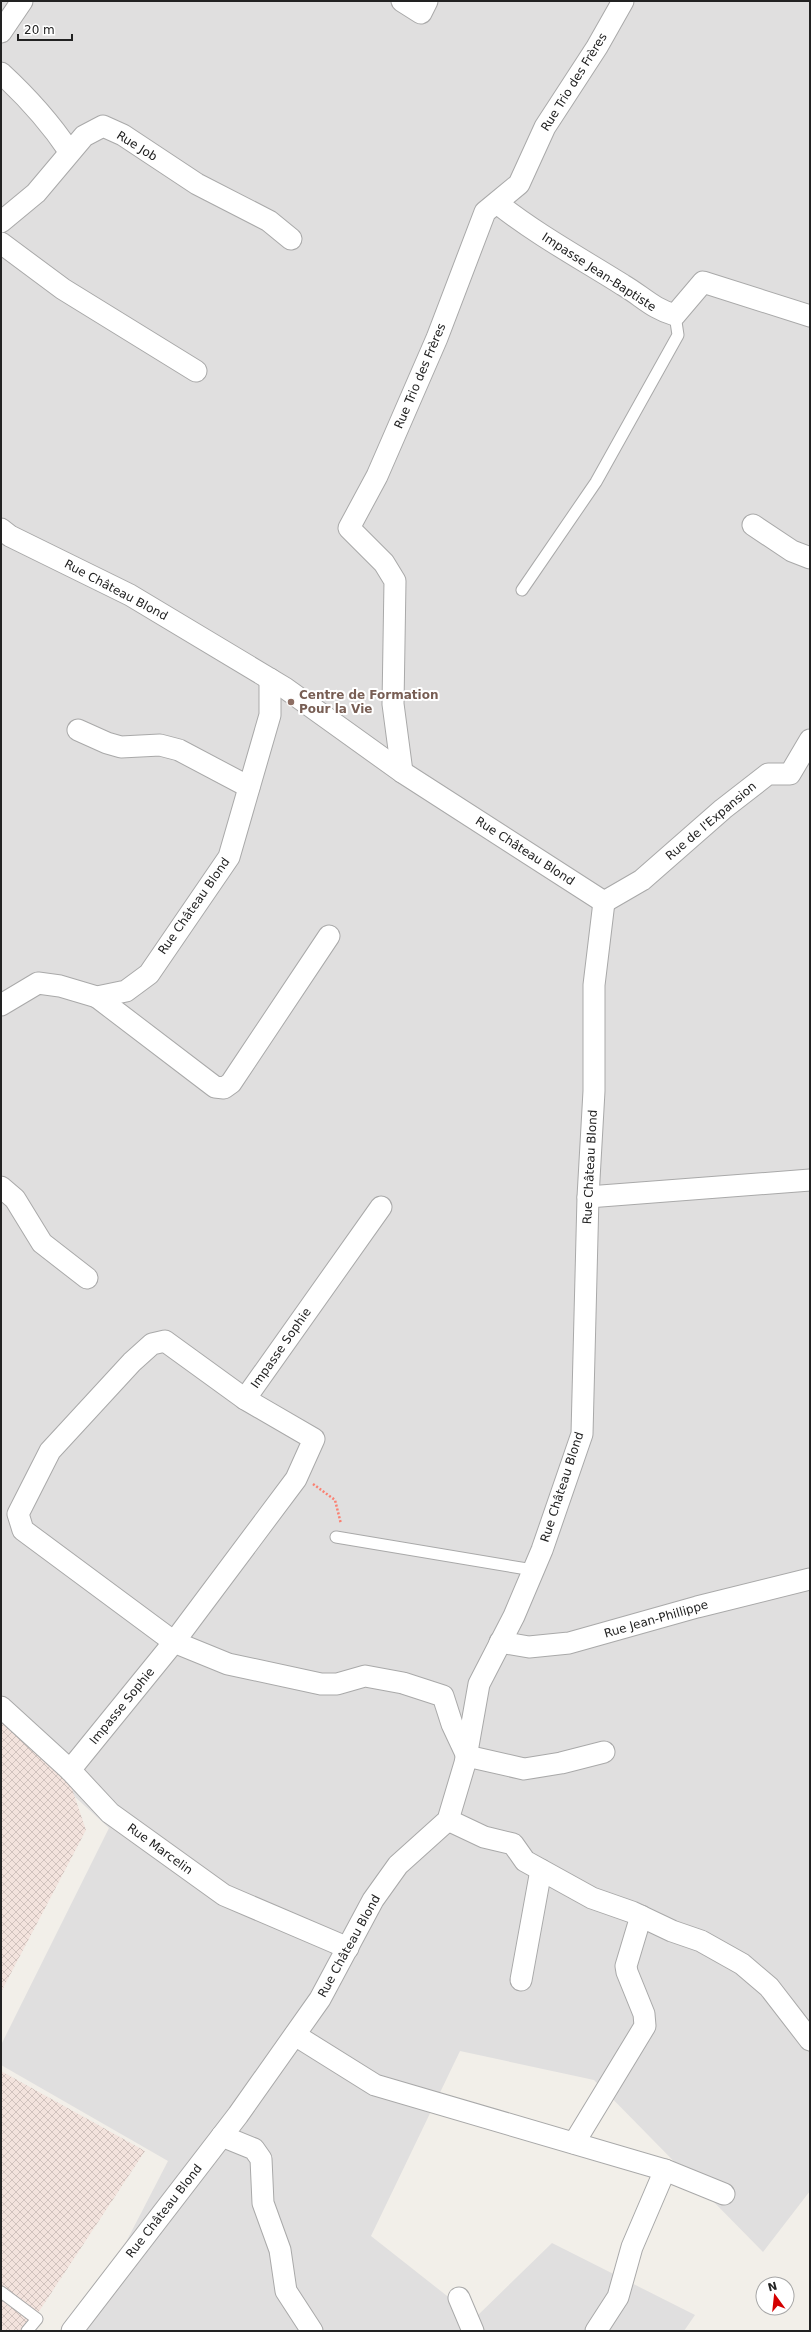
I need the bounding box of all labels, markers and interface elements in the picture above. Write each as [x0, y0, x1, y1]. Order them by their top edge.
scale bar [18, 16, 72, 42]
text: 20 m [24, 23, 55, 37]
street label: Rue Trio des Frères [538, 30, 610, 134]
street label: Rue Job [114, 128, 160, 164]
street label: Impasse Jean-Baptiste [539, 230, 659, 314]
street label: Rue Trio des Frères [391, 321, 449, 431]
street label: Rue Château Blond [62, 557, 170, 623]
place label: Centre de Formation Pour la Vie [299, 688, 438, 716]
marker: Centre de Formation Pour la Vie [286, 697, 296, 707]
street label: Rue de l'Expansion [663, 779, 759, 863]
street label: Rue Château Blond [473, 814, 577, 888]
street label: Rue Château Blond [155, 855, 233, 957]
street label: Rue Château Blond [580, 1109, 600, 1225]
street label: Impasse Sophie [248, 1305, 314, 1391]
street label: Rue Château Blond [538, 1430, 586, 1544]
street label: Rue Jean-Phillippe [602, 1597, 710, 1641]
street label: Impasse Sophie [87, 1665, 157, 1747]
street label: Rue Marcelin [125, 1821, 195, 1877]
street label: Rue Château Blond [315, 1892, 383, 2000]
street label: Rue Château Blond [123, 2161, 205, 2261]
north arrow [755, 2276, 795, 2316]
text: N [766, 2279, 779, 2294]

